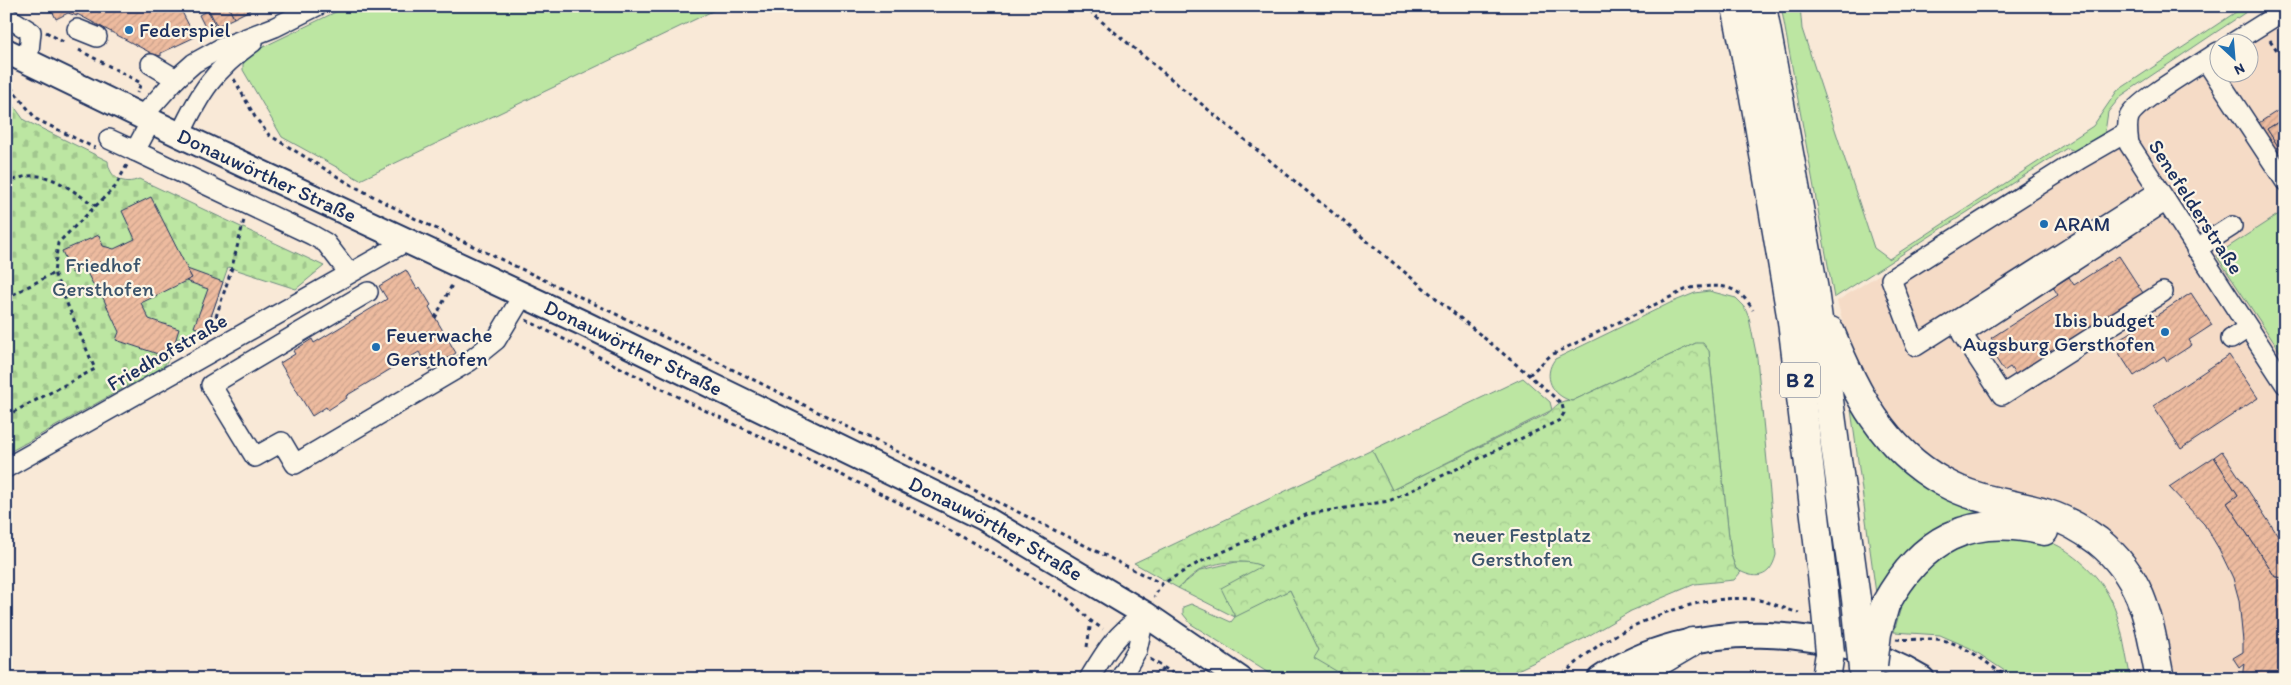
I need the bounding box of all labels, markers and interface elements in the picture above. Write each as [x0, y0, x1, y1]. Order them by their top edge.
place label: Federspiel [139, 17, 231, 42]
marker: Federspiel [123, 24, 135, 36]
north arrow [2208, 32, 2258, 82]
text: N [2232, 60, 2247, 79]
street label: Donauwörther Straße [173, 123, 361, 228]
street label: Senefelderstraße [2144, 135, 2249, 279]
place label: ARAM [2054, 211, 2111, 236]
marker: ARAM [2038, 218, 2050, 230]
park label: Friedhof Gersthofen [52, 252, 154, 301]
street label: Donauwörther Straße [540, 294, 727, 401]
street label: Friedhofstraße [102, 307, 231, 396]
place label: Ibis budget Augsburg Gersthofen [1963, 307, 2155, 356]
place label: Feuerwache Gersthofen [386, 322, 492, 371]
marker: Ibis budget Augsburg Gersthofen [2159, 326, 2171, 338]
marker: Feuerwache Gersthofen [370, 341, 382, 353]
road number: B 2 [1780, 362, 1820, 398]
street label: Donauwörther Straße [905, 470, 1087, 586]
park label: neuer Festplatz Gersthofen [1453, 522, 1591, 571]

